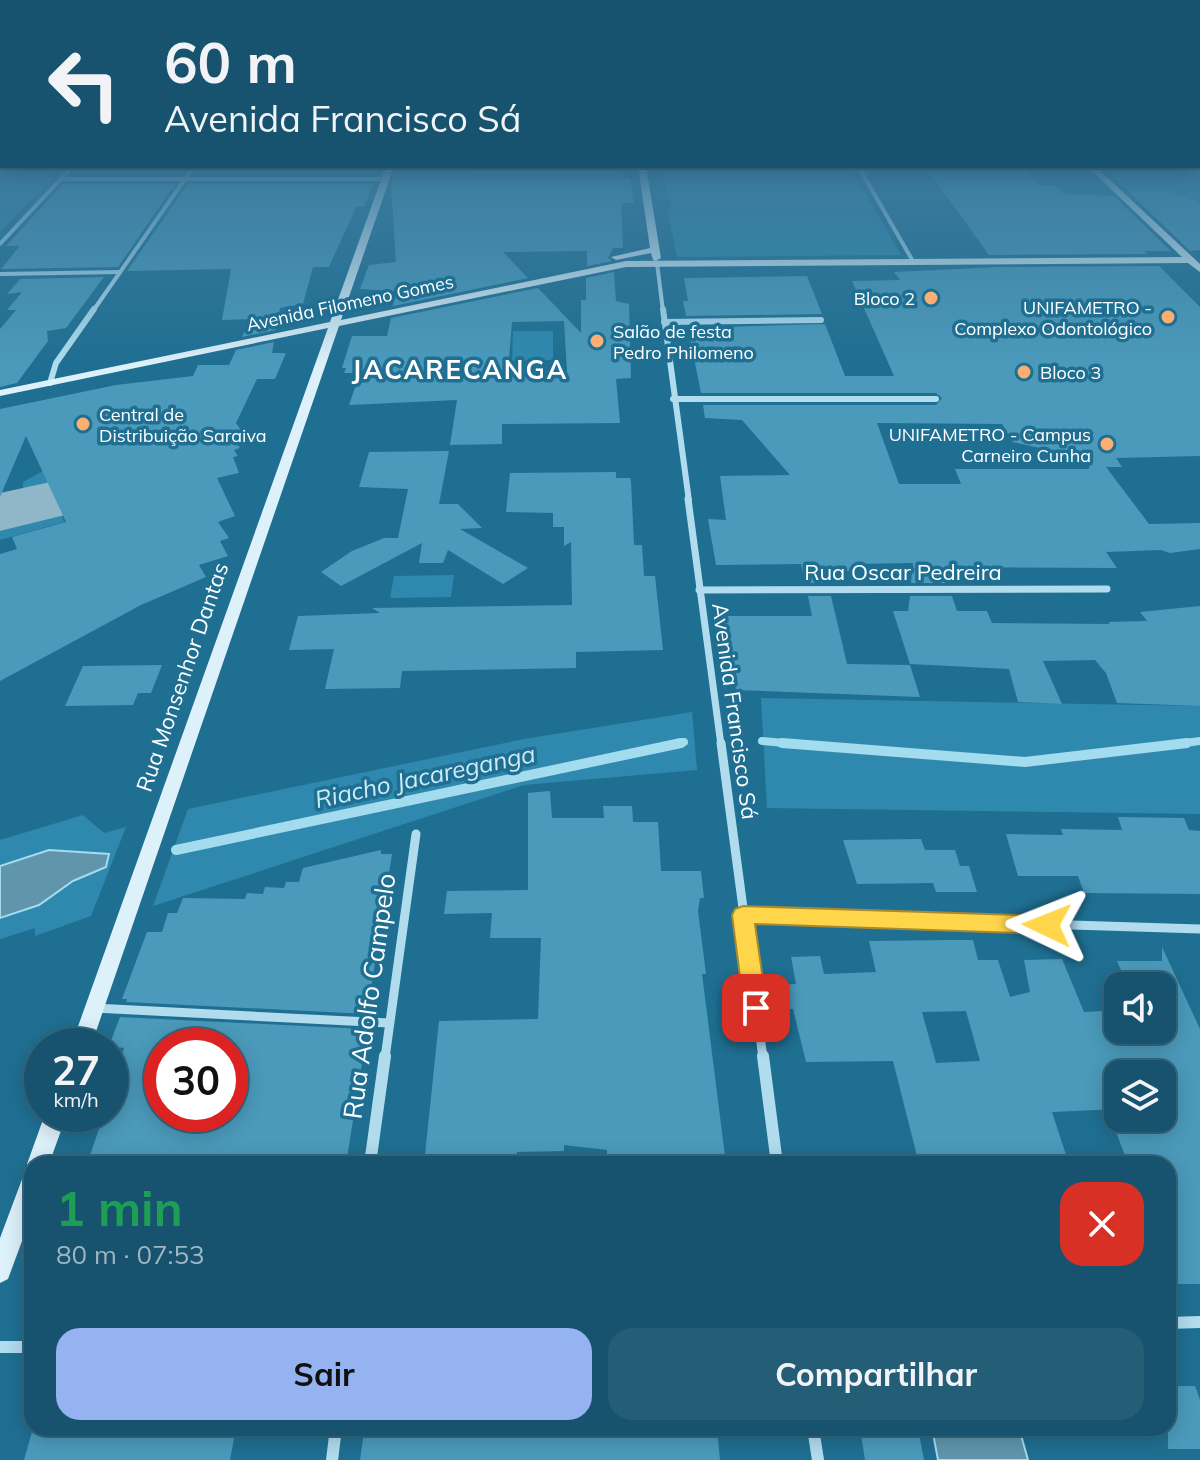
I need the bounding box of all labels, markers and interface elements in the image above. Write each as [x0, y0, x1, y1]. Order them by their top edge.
text: 60 m [164, 27, 297, 97]
icon: left [32, 32, 136, 136]
text: Avenida Francisco Sá [164, 96, 521, 141]
street label: Avenida Filomeno Gomes [244, 270, 456, 336]
place label: Bloco 2 [854, 287, 915, 310]
marker: Bloco 2 [922, 289, 940, 307]
place label: UNIFAMETRO - Complexo Odontológico [954, 296, 1152, 340]
marker: UNIFAMETRO - Complexo Odontológico [1159, 308, 1177, 326]
place label: Salão de festa Pedro Philomeno [613, 320, 754, 364]
marker: Salão de festa Pedro Philomeno [588, 332, 606, 350]
district label: JACARECANGA [352, 353, 568, 386]
place label: Bloco 3 [1040, 361, 1101, 384]
marker: Bloco 3 [1015, 363, 1033, 381]
place label: Central de Distribuição Saraiva [99, 403, 267, 447]
marker: Central de Distribuição Saraiva [74, 415, 92, 433]
place label: UNIFAMETRO - Campus Carneiro Cunha [889, 423, 1091, 467]
marker: UNIFAMETRO - Campus Carneiro Cunha [1098, 435, 1116, 453]
street label: Rua Oscar Pedreira [804, 558, 1002, 586]
street label: Rua Monsenhor Dantas [130, 559, 234, 795]
street label: Avenida Francisco Sá [706, 601, 764, 821]
water label: Riacho Jacareganga [312, 738, 538, 814]
street label: Rua Adolfo Campelo [335, 871, 403, 1121]
position arrow [1005, 883, 1089, 967]
map controls [1104, 972, 1176, 1132]
button: sound [1104, 972, 1176, 1044]
pin [722, 974, 790, 1042]
icon: arrive [734, 986, 778, 1030]
speed limit sign: 30 [144, 1028, 248, 1132]
text: 27 [52, 1045, 100, 1095]
button: layers [1104, 1060, 1176, 1132]
text: km/h [53, 1087, 99, 1112]
text: 1 min [56, 1178, 183, 1238]
button: close [1060, 1182, 1144, 1266]
text: 80 m · 07:53 [56, 1238, 205, 1271]
button: Sair [56, 1328, 592, 1420]
button: Compartilhar [608, 1328, 1144, 1420]

